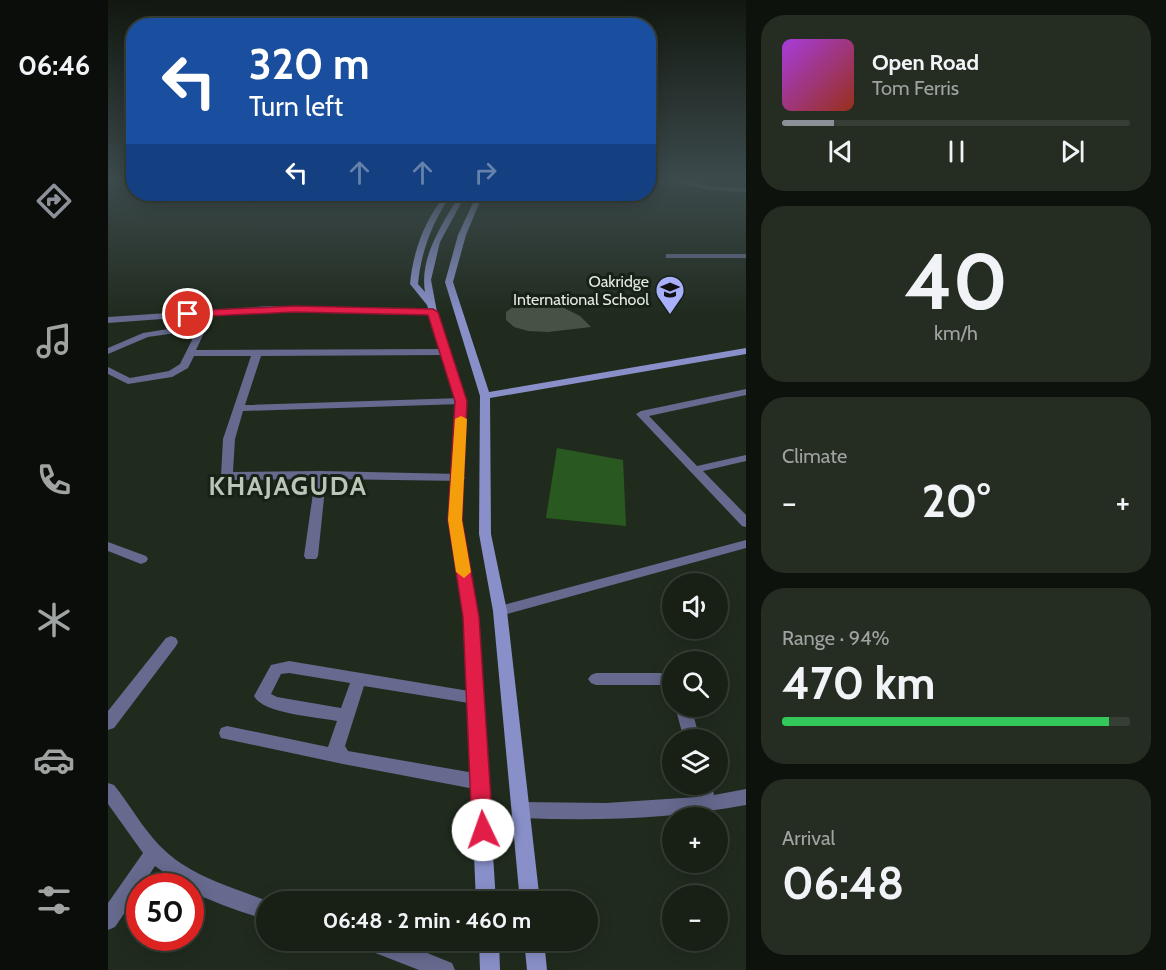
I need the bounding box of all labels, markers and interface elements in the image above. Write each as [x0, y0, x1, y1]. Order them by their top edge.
text: 320 m [249, 38, 369, 90]
icon: left [150, 42, 228, 120]
text: 06:46 [18, 49, 90, 82]
text: Open Road [872, 49, 979, 76]
text: Tom Ferris [872, 76, 959, 100]
text: Turn left [249, 90, 343, 123]
icon: previous [824, 135, 857, 168]
icon: pause [940, 135, 973, 168]
icon: next [1056, 135, 1089, 168]
icon: left [280, 156, 313, 189]
icon: ahead [343, 156, 376, 189]
icon: ahead [406, 156, 439, 189]
icon: right [469, 156, 502, 189]
icon: directions [33, 180, 75, 222]
text: 40 [904, 234, 1008, 329]
place label: Oakridge International School [513, 272, 649, 309]
school or university icon: Oakridge International School [654, 274, 686, 316]
pin [162, 288, 213, 339]
icon: arrive [171, 297, 204, 330]
icon: music [33, 320, 75, 362]
text: km/h [934, 321, 978, 345]
text: Climate [782, 444, 847, 468]
icon: phone [33, 459, 75, 501]
district label: KHAJAGUDA [209, 470, 367, 502]
text: 20° [922, 474, 990, 528]
text: − [782, 482, 797, 522]
text: + [1115, 482, 1130, 522]
map controls [662, 573, 728, 951]
button: sound [662, 573, 728, 639]
icon: climate [33, 599, 75, 641]
text: Range · 94% [782, 626, 890, 650]
button: search [662, 651, 728, 717]
text: 470 km [782, 656, 935, 710]
button: layers [662, 729, 728, 795]
icon: car [33, 739, 75, 781]
position arrow [451, 798, 515, 862]
button: + [662, 807, 728, 873]
text: Arrival [782, 826, 835, 850]
text: 06:48 [782, 856, 904, 910]
speed limit sign: 50 [126, 873, 204, 951]
icon: filters [33, 879, 75, 921]
button: − [662, 885, 728, 951]
text: 06:48 · 2 min · 460 m [323, 907, 531, 934]

